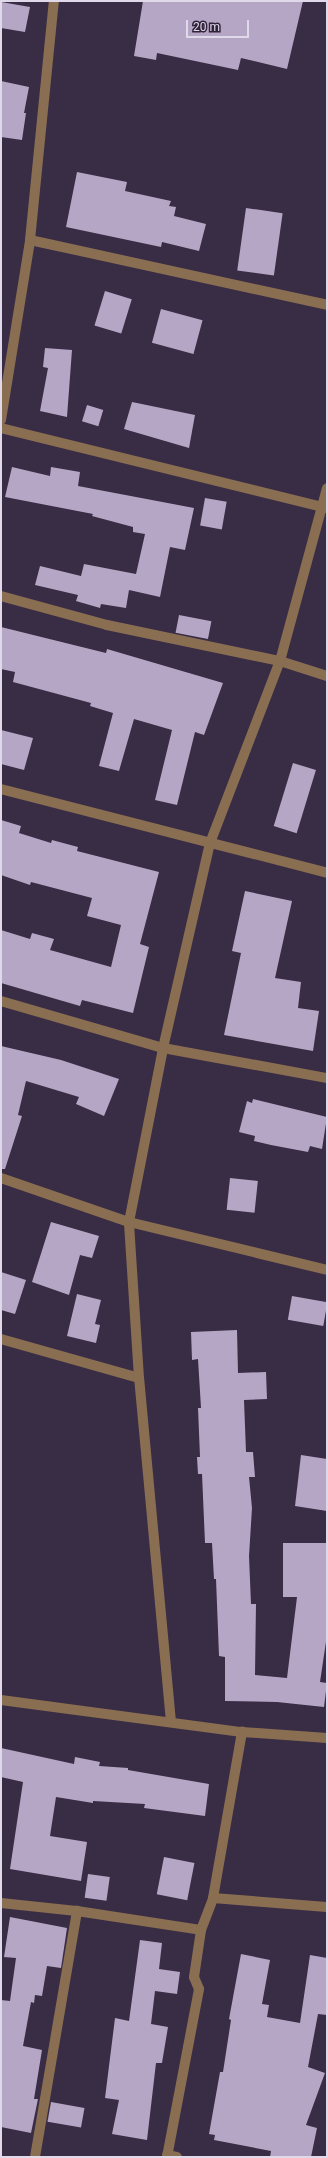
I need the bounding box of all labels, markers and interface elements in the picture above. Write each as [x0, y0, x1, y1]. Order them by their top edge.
scale bar [188, 12, 251, 38]
text: 20 m [193, 20, 220, 34]

